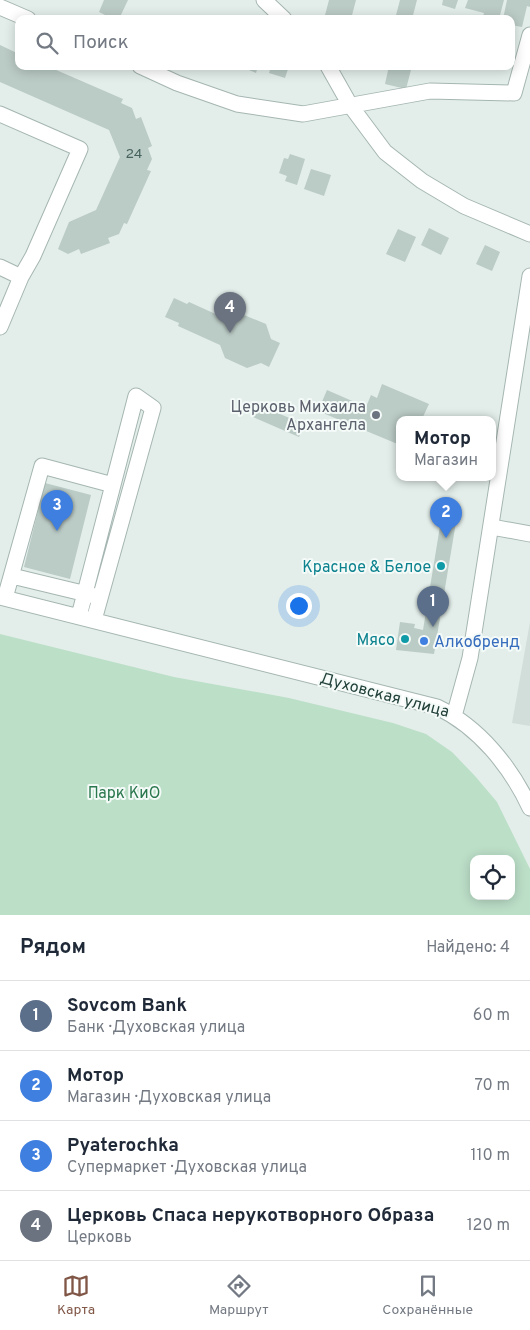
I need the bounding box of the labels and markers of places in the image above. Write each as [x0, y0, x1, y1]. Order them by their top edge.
pin: 4 [214, 292, 246, 333]
place label: Церковь Михаила Архангела [231, 398, 366, 436]
marker: Церковь Михаила Архангела [370, 409, 382, 421]
pin: 3 [41, 490, 73, 531]
pin: 2 [430, 497, 462, 538]
place label: Красное & Белое [302, 558, 431, 578]
marker: Красное & Белое [435, 560, 447, 572]
pin: 1 [417, 586, 449, 627]
place label: Мясо [356, 631, 395, 651]
marker: Мясо [399, 633, 411, 645]
place label: Алкобренд [434, 633, 520, 653]
marker: Алкобренд [418, 635, 430, 647]

